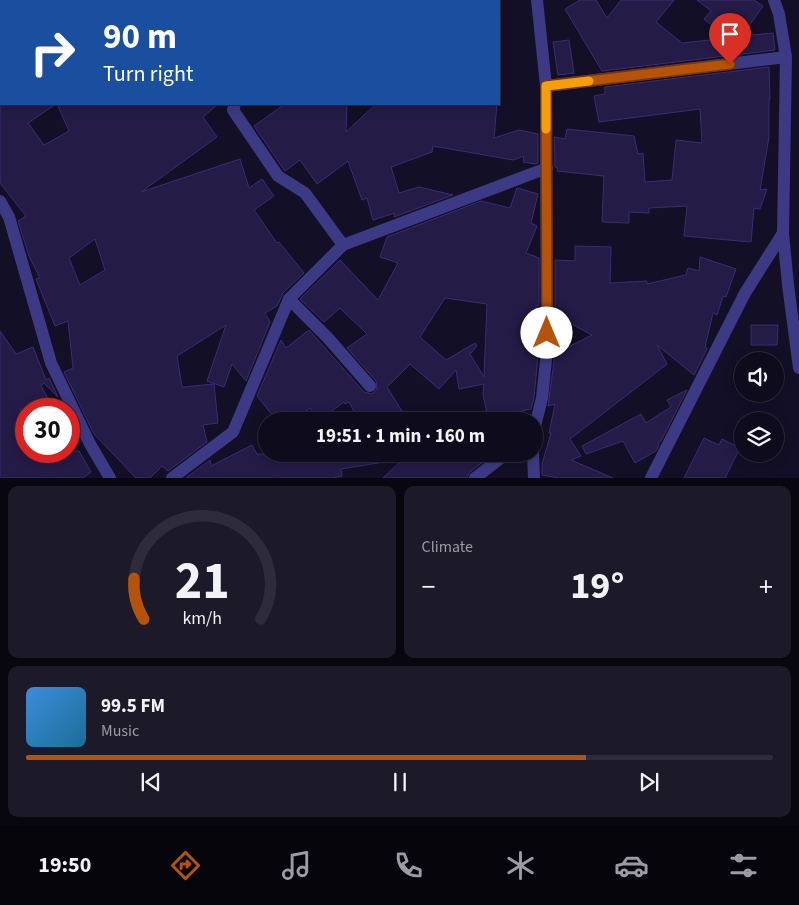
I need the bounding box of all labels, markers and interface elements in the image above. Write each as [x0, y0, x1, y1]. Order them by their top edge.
text: 90 m [103, 12, 177, 62]
pin [709, 13, 751, 64]
icon: right [20, 20, 85, 85]
icon: arrive [716, 20, 744, 48]
text: Turn right [103, 58, 193, 90]
position arrow [520, 306, 572, 358]
map controls [734, 352, 784, 462]
button: sound [734, 352, 784, 402]
speed limit sign: 30 [15, 398, 80, 463]
button: layers [734, 412, 784, 462]
text: 19:51 · 1 min · 160 m [316, 423, 485, 450]
text: Climate [422, 536, 473, 558]
text: 21 [174, 545, 229, 619]
text: 19° [570, 559, 624, 613]
text: − [422, 567, 435, 607]
text: + [759, 567, 773, 607]
text: km/h [182, 606, 222, 631]
text: 99.5 FM [101, 693, 165, 720]
text: Music [101, 720, 139, 742]
icon: previous [137, 768, 165, 796]
icon: pause [386, 768, 414, 796]
icon: next [635, 768, 663, 796]
icon: directions [168, 848, 203, 883]
icon: music [279, 848, 314, 883]
icon: phone [391, 848, 426, 883]
icon: climate [503, 848, 538, 883]
icon: car [614, 848, 649, 883]
icon: filters [726, 848, 761, 883]
text: 19:50 [38, 849, 91, 881]

